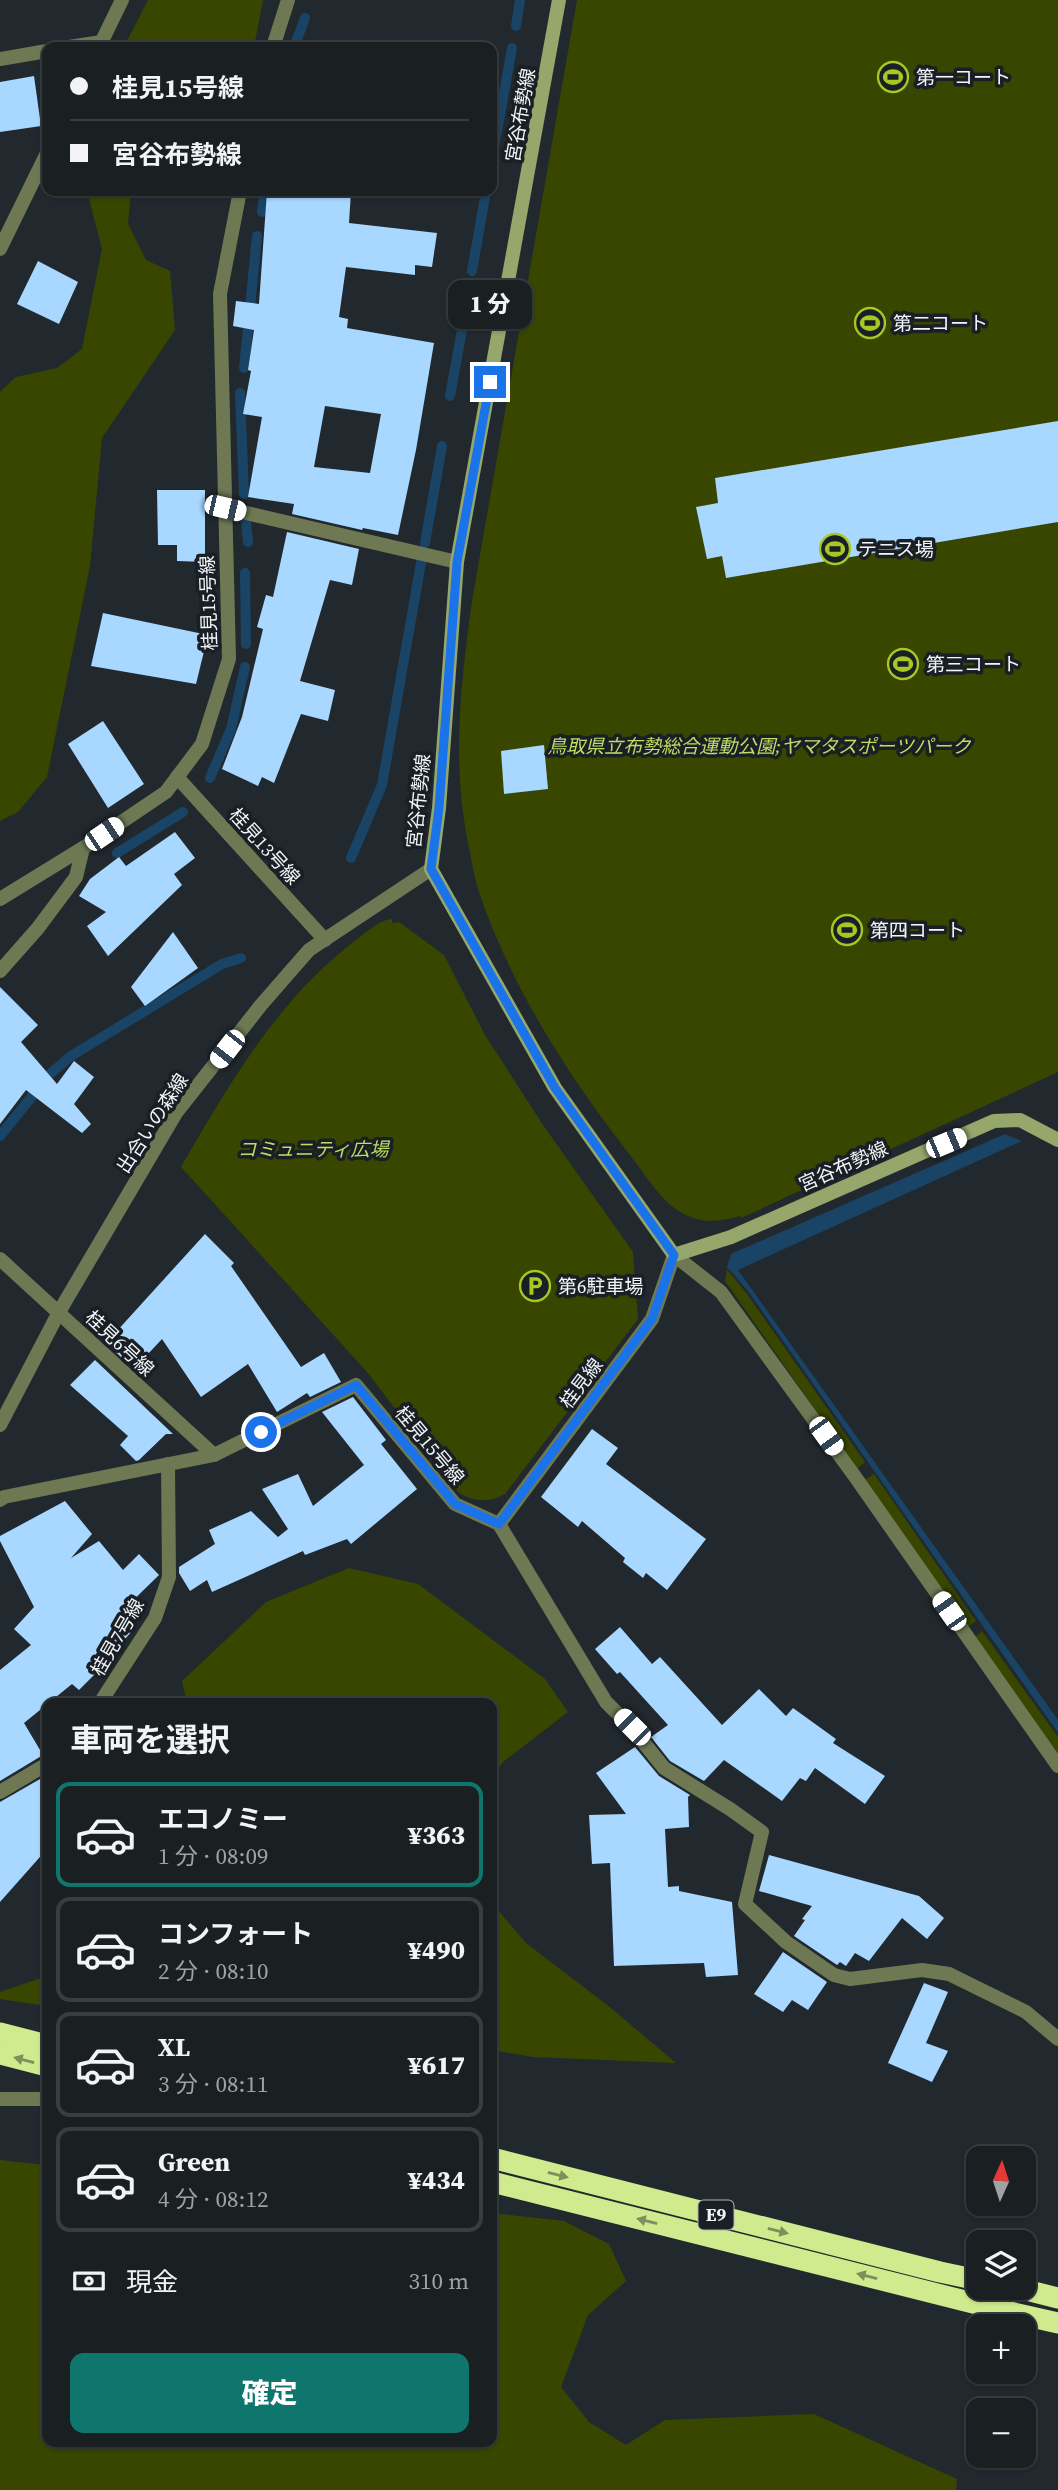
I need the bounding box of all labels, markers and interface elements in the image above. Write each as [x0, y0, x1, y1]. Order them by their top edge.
sports icon: 第一コート [876, 60, 910, 94]
place label: 第一コート [916, 64, 1011, 90]
street label: 宮谷布勢線 [499, 66, 541, 164]
text: 桂見15号線 [112, 70, 244, 106]
text: 宮谷布勢線 [112, 137, 242, 173]
callout: 1 分 [448, 280, 532, 330]
text: 1 分 [470, 288, 510, 320]
sports icon: 第二コート [853, 306, 887, 340]
place label: 第二コート [893, 310, 988, 336]
route end [474, 366, 506, 398]
car [203, 493, 248, 523]
sports icon: テニス場 [818, 532, 852, 566]
place label: テニス場 [858, 536, 934, 562]
street label: 桂見15号線 [193, 555, 223, 651]
sports icon: 第三コート [886, 647, 920, 681]
place label: 第三コート [926, 651, 1021, 677]
park label: 鳥取県立布勢総合運動公園;ヤマタスポーツパーク [547, 733, 972, 759]
street label: 宮谷布勢線 [400, 752, 436, 850]
street label: 桂見13号線 [224, 802, 306, 890]
car [81, 814, 128, 854]
sports icon: 第四コート [830, 913, 864, 947]
place label: 第四コート [870, 917, 965, 943]
car [206, 1026, 249, 1072]
street label: 出合いの森線 [110, 1068, 194, 1178]
car [923, 1125, 970, 1161]
street label: 宮谷布勢線 [794, 1135, 892, 1197]
park label: コミュニティ広場 [238, 1136, 390, 1162]
parking icon: 第6駐車場 [518, 1269, 552, 1303]
place label: 第6駐車場 [558, 1273, 644, 1299]
street label: 桂見6号線 [80, 1304, 160, 1382]
street label: 桂見線 [553, 1352, 609, 1414]
street label: 桂見15号線 [390, 1400, 470, 1490]
car [806, 1413, 847, 1459]
route start [245, 1416, 277, 1448]
car [929, 1588, 970, 1634]
street label: 桂見7号線 [84, 1593, 150, 1681]
car [610, 1705, 655, 1749]
text: 車両を選択 [70, 1718, 230, 1762]
text: エコノミー [158, 1801, 288, 1837]
icon: car [74, 1803, 137, 1866]
text: ¥363 [408, 1817, 465, 1853]
text: 1 分 · 08:09 [158, 1840, 268, 1872]
text: コンフォート [158, 1916, 313, 1952]
icon: car [74, 1918, 137, 1981]
text: ¥490 [408, 1932, 465, 1968]
text: 2 分 · 08:10 [158, 1955, 268, 1987]
text: XL [158, 2029, 190, 2065]
icon: car [74, 2033, 137, 2096]
text: ¥617 [408, 2047, 465, 2083]
one-way arrow [12, 2054, 34, 2065]
text: 3 分 · 08:11 [158, 2068, 268, 2100]
text: Green [158, 2144, 230, 2180]
north arrow [966, 2146, 1036, 2216]
map controls [966, 2146, 1036, 2468]
icon: car [74, 2148, 137, 2211]
text: ¥434 [408, 2162, 465, 2198]
one-way arrow [547, 2170, 569, 2181]
text: 4 分 · 08:12 [158, 2183, 268, 2215]
road number: E9 [698, 2200, 734, 2230]
one-way arrow [635, 2215, 657, 2226]
one-way arrow [768, 2226, 790, 2237]
button: layers [966, 2230, 1036, 2300]
icon: cash [70, 2262, 108, 2300]
text: 現金 [126, 2264, 178, 2300]
text: 310 m [408, 2265, 469, 2297]
one-way arrow [856, 2270, 878, 2281]
button: + [966, 2314, 1036, 2384]
button: 確定 [70, 2353, 469, 2433]
button: − [966, 2398, 1036, 2468]

